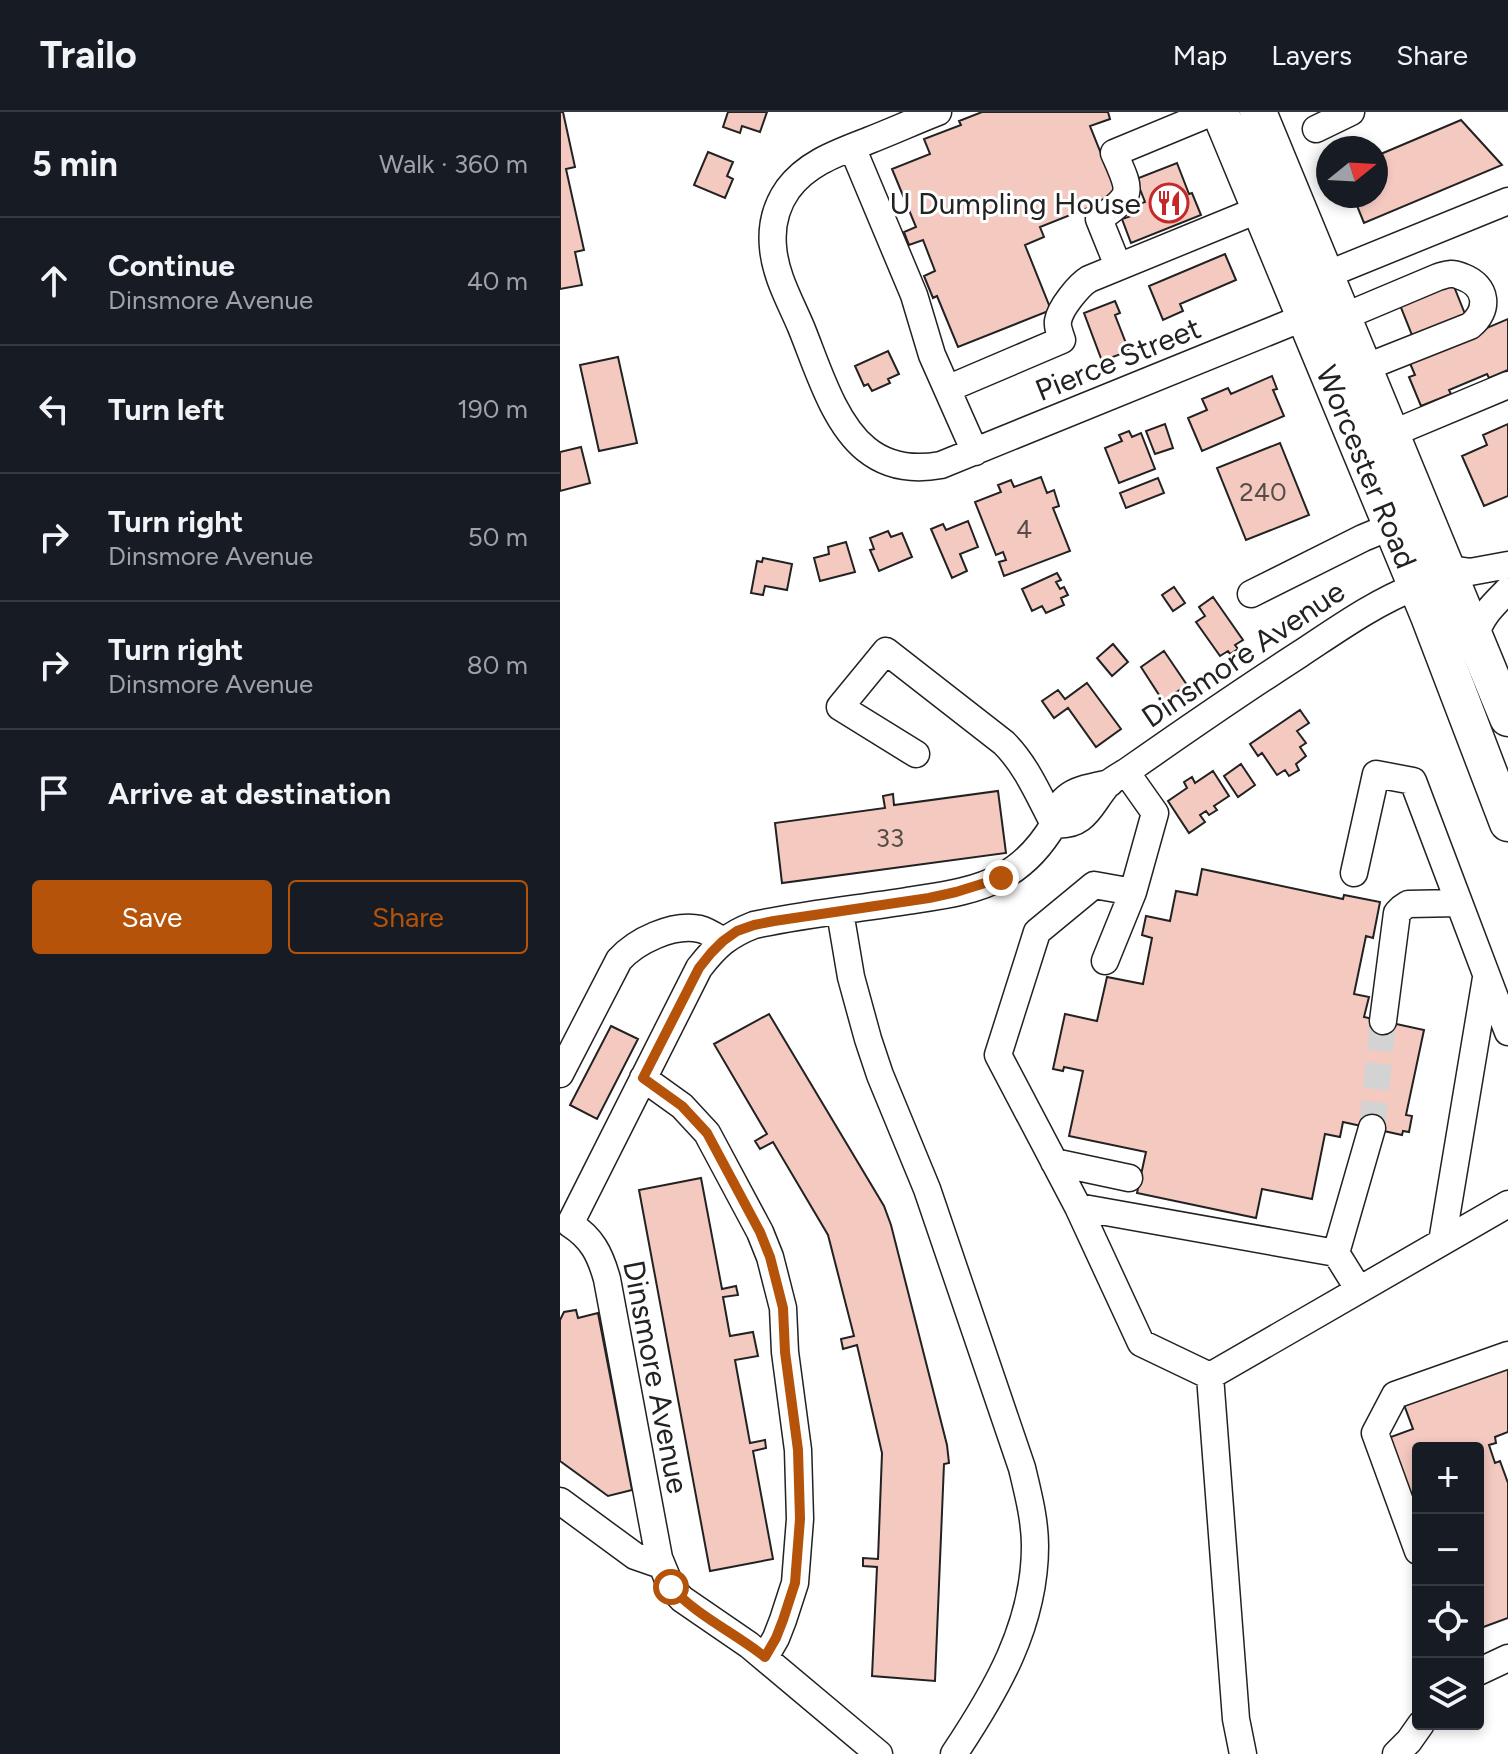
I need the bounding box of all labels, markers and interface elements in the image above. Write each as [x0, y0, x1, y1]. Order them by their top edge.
text: Trailo [40, 32, 137, 78]
text: Map [1173, 38, 1227, 72]
text: Layers [1271, 38, 1352, 72]
text: Share [1396, 38, 1468, 72]
north arrow [1316, 136, 1388, 208]
text: 5 min [32, 144, 118, 185]
text: Walk · 360 m [379, 148, 528, 180]
restaurant icon: U Dumpling House [1148, 182, 1190, 224]
place label: U Dumpling House [889, 185, 1141, 222]
text: Continue [108, 247, 235, 284]
icon: ahead [32, 259, 76, 303]
text: 40 m [467, 265, 528, 297]
text: Dinsmore Avenue [108, 284, 313, 316]
street label: Pierce Street [1030, 309, 1206, 409]
street label: Worcester Road [1309, 360, 1426, 574]
icon: left [32, 387, 76, 431]
text: Turn left [108, 391, 225, 428]
text: 190 m [457, 393, 528, 425]
house number: 240 [1239, 476, 1287, 508]
text: Turn right [108, 503, 243, 540]
house number: 4 [1016, 513, 1032, 545]
icon: right [32, 515, 76, 559]
text: 50 m [468, 521, 528, 553]
text: Dinsmore Avenue [108, 540, 313, 572]
street label: Dinsmore Avenue [1135, 572, 1351, 736]
text: Turn right [108, 631, 243, 668]
icon: right [32, 643, 76, 687]
text: 80 m [467, 649, 528, 681]
text: Dinsmore Avenue [108, 668, 313, 700]
icon: arrive [32, 771, 76, 815]
text: Arrive at destination [108, 775, 391, 812]
house number: 33 [876, 822, 904, 854]
route end [983, 860, 1019, 896]
button: Save [32, 880, 272, 954]
button: Share [288, 880, 528, 954]
street label: Dinsmore Avenue [615, 1257, 697, 1497]
map controls [1412, 1442, 1484, 1730]
button: + [1412, 1442, 1484, 1514]
button: − [1412, 1514, 1484, 1586]
route start [653, 1569, 689, 1605]
button: locate [1412, 1586, 1484, 1658]
button: layers [1412, 1658, 1484, 1730]

